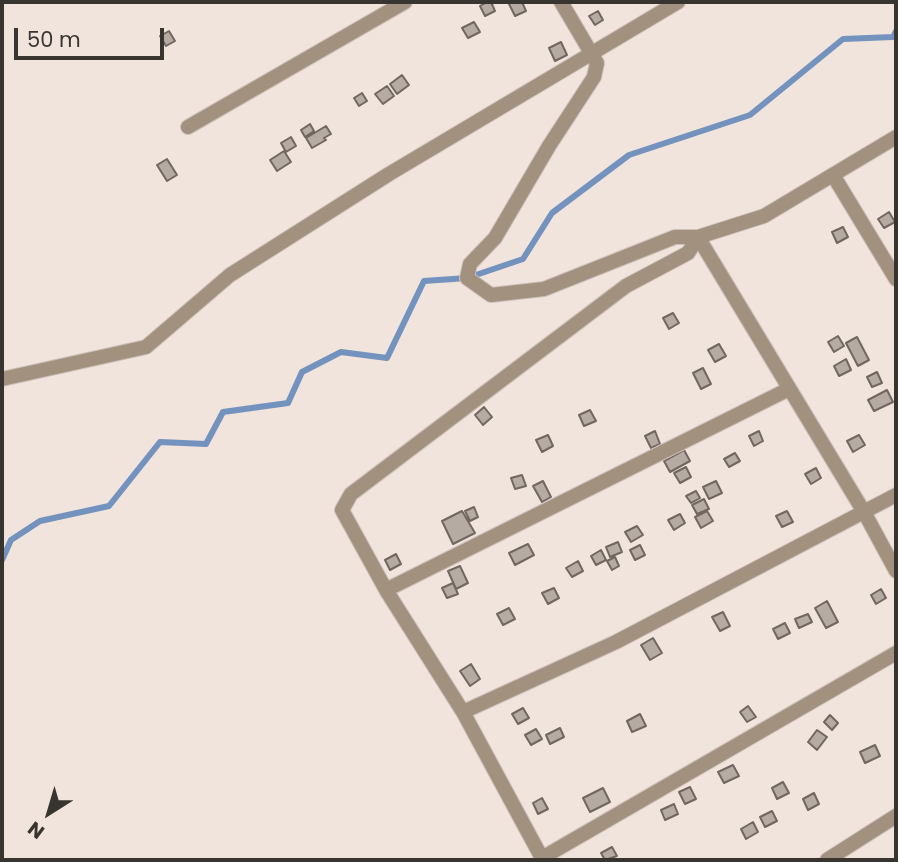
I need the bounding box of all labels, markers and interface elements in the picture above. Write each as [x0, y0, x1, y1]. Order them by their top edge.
scale bar [18, 14, 168, 58]
text: 50 m [27, 25, 81, 54]
north arrow [14, 778, 84, 848]
text: N [22, 815, 50, 845]

